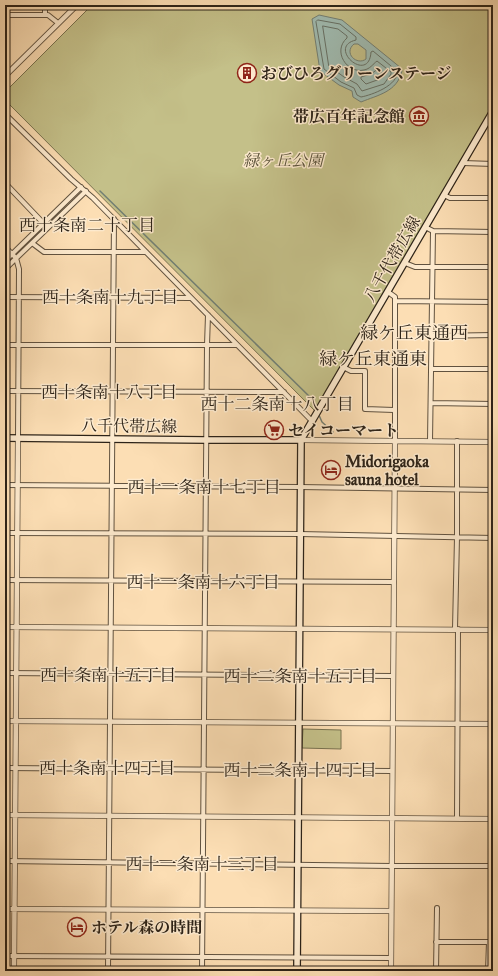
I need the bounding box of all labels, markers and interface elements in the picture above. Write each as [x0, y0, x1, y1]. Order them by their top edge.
building icon: おびひろグリーンステージ [236, 62, 258, 84]
place label: おびひろグリーンステージ [261, 64, 452, 83]
museum icon: 帯広百年記念館 [408, 105, 430, 127]
place label: 帯広百年記念館 [293, 107, 405, 126]
park label: 緑ヶ丘公園 [243, 151, 326, 170]
street label: 八千代帯広線 [360, 213, 424, 305]
district label: 西十条南二十丁目 [19, 215, 155, 236]
district label: 西十条南十九丁目 [42, 287, 178, 308]
district label: 緑ケ丘東通西 [360, 322, 468, 344]
district label: 緑ケ丘東通東 [319, 348, 427, 370]
district label: 西十条南十八丁目 [41, 382, 177, 403]
district label: 西十二条南十八丁目 [201, 394, 354, 415]
street label: 八千代帯広線 [81, 416, 177, 436]
supermarket icon: セイコーマート [263, 419, 285, 441]
place label: セイコーマート [288, 421, 399, 440]
place label: Midorigaoka sauna hotel [345, 452, 430, 489]
hotel icon: Midorigaoka sauna hotel [320, 459, 342, 481]
district label: 西十一条南十七丁目 [128, 477, 281, 498]
district label: 西十一条南十六丁目 [127, 572, 280, 593]
district label: 西十条南十五丁目 [40, 665, 176, 686]
district label: 西十二条南十五丁目 [224, 666, 377, 687]
district label: 西十条南十四丁目 [39, 758, 175, 779]
district label: 西十二条南十四丁目 [224, 760, 377, 781]
district label: 西十一条南十三丁目 [126, 854, 279, 875]
hotel icon: ホテル森の時間 [66, 916, 88, 938]
place label: ホテル森の時間 [91, 918, 202, 937]

